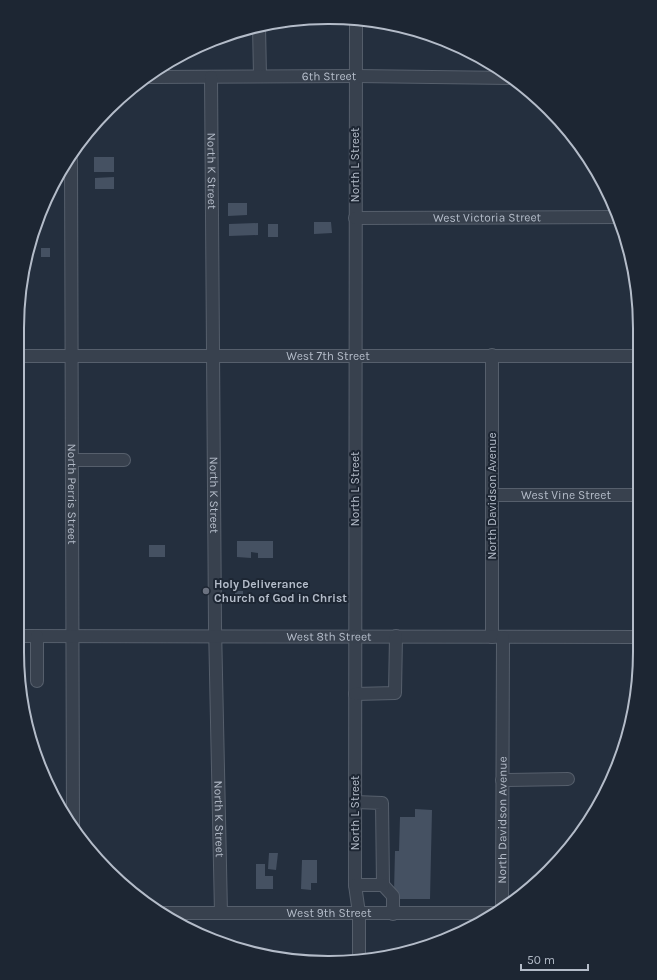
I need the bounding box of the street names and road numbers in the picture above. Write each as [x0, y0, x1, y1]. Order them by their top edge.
street label: 6th Street [302, 69, 357, 83]
street label: North L Street [348, 127, 362, 203]
street label: North K Street [204, 133, 219, 210]
street label: West Victoria Street [433, 210, 542, 225]
street label: West 7th Street [286, 349, 370, 363]
street label: North Davidson Avenue [485, 432, 499, 560]
street label: North Perris Street [65, 443, 79, 545]
street label: North L Street [348, 451, 362, 527]
street label: North K Street [207, 456, 221, 534]
street label: West Vine Street [521, 488, 611, 502]
street label: West 8th Street [286, 629, 372, 644]
street label: North Davidson Avenue [495, 756, 510, 884]
street label: North L Street [348, 775, 362, 851]
street label: North K Street [211, 780, 227, 858]
street label: West 9th Street [287, 906, 372, 920]

